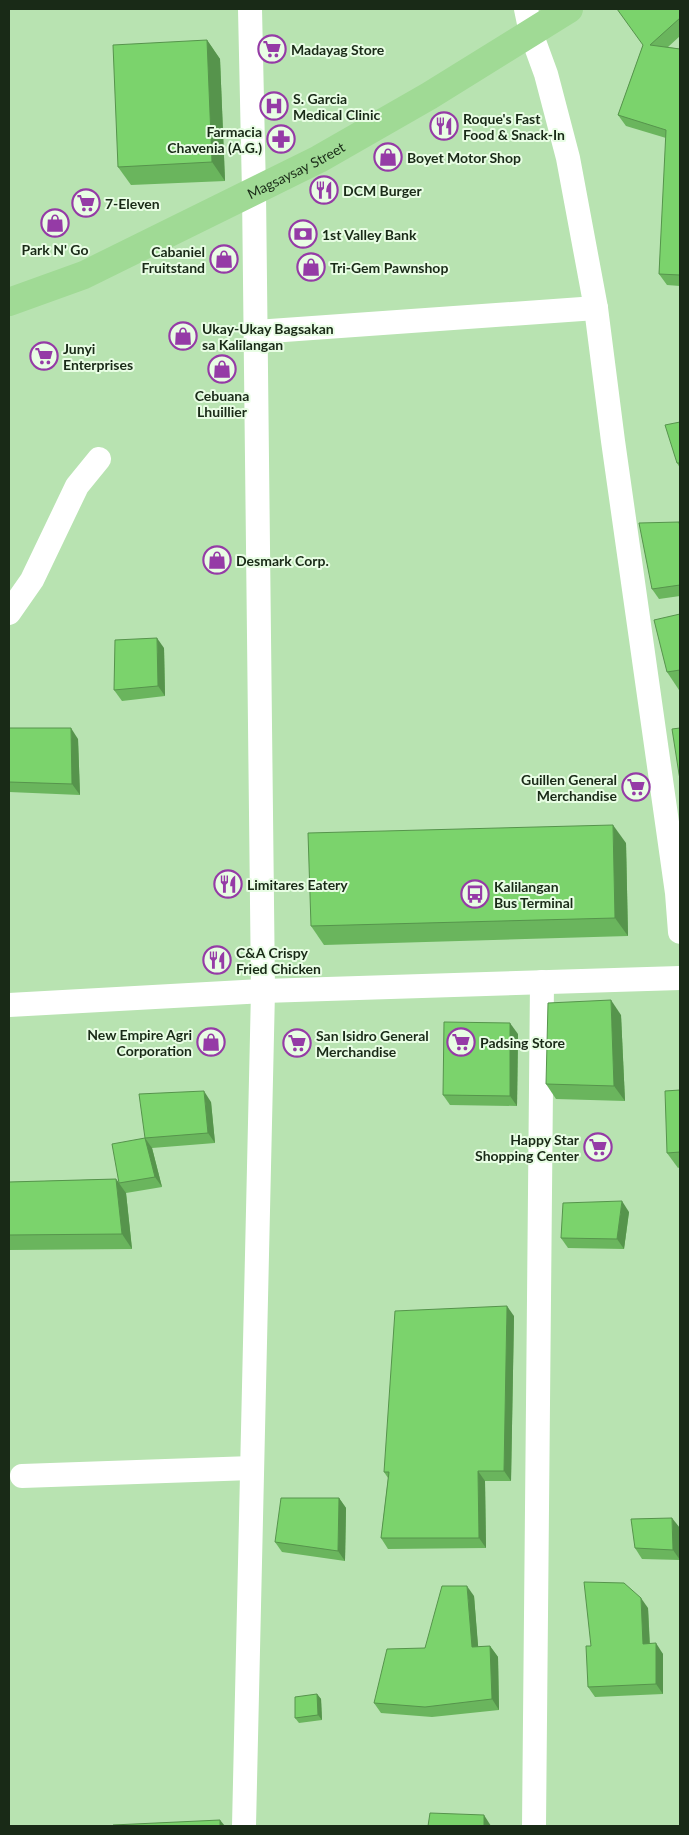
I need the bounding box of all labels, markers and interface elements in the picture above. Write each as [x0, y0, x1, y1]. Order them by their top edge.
supermarket icon: Madayag Store [257, 34, 287, 64]
place label: Madayag Store [291, 41, 385, 58]
place label: S. Garcia Medical Clinic [293, 90, 380, 123]
hospital icon: S. Garcia Medical Clinic [259, 91, 289, 121]
place label: Roque's Fast Food & Snack-In [463, 110, 565, 143]
restaurant icon: Roque's Fast Food & Snack-In [429, 111, 459, 141]
place label: Farmacia Chavenia (A.G.) [167, 123, 262, 156]
pharmacy icon: Farmacia Chavenia (A.G.) [266, 124, 296, 154]
street label: Magsaysay Street [244, 138, 347, 202]
shop icon: Boyet Motor Shop [373, 142, 403, 172]
place label: Boyet Motor Shop [407, 149, 521, 166]
restaurant icon: DCM Burger [309, 175, 339, 205]
place label: DCM Burger [343, 182, 422, 199]
supermarket icon: 7-Eleven [71, 188, 101, 218]
place label: 7-Eleven [105, 195, 160, 212]
shop icon: Park N' Go [40, 208, 70, 238]
bank icon: 1st Valley Bank [288, 219, 318, 249]
place label: 1st Valley Bank [322, 226, 417, 243]
place label: Park N' Go [22, 241, 88, 258]
place label: Cabaniel Fruitstand [141, 243, 205, 276]
shop icon: Cabaniel Fruitstand [209, 244, 239, 274]
shop icon: Tri-Gem Pawnshop [296, 252, 326, 282]
place label: Tri-Gem Pawnshop [330, 259, 448, 276]
place label: Ukay-Ukay Bagsakan sa Kalilangan [202, 320, 334, 353]
shop icon: Ukay-Ukay Bagsakan sa Kalilangan [168, 321, 198, 351]
place label: Junyi Enterprises [63, 340, 133, 373]
supermarket icon: Junyi Enterprises [29, 341, 59, 371]
shop icon: Cebuana Lhuillier [207, 354, 237, 384]
place label: Cebuana Lhuillier [195, 387, 249, 420]
shop icon: Desmark Corp. [202, 545, 232, 575]
place label: Desmark Corp. [236, 552, 329, 569]
place label: Guillen General Merchandise [521, 771, 618, 804]
supermarket icon: Guillen General Merchandise [621, 772, 651, 802]
restaurant icon: Limitares Eatery [213, 869, 243, 899]
place label: Limitares Eatery [247, 876, 348, 893]
place label: Kalilangan Bus Terminal [494, 878, 573, 911]
bus stop icon: Kalilangan Bus Terminal [460, 879, 490, 909]
place label: C&A Crispy Fried Chicken [236, 944, 321, 977]
restaurant icon: C&A Crispy Fried Chicken [202, 945, 232, 975]
place label: New Empire Agri Corporation [87, 1026, 192, 1059]
shop icon: New Empire Agri Corporation [196, 1027, 226, 1057]
place label: San Isidro General Merchandise [316, 1027, 429, 1060]
supermarket icon: Padsing Store [446, 1027, 476, 1057]
supermarket icon: San Isidro General Merchandise [282, 1028, 312, 1058]
place label: Padsing Store [480, 1034, 565, 1051]
place label: Happy Star Shopping Center [475, 1131, 580, 1164]
supermarket icon: Happy Star Shopping Center [583, 1132, 613, 1162]

